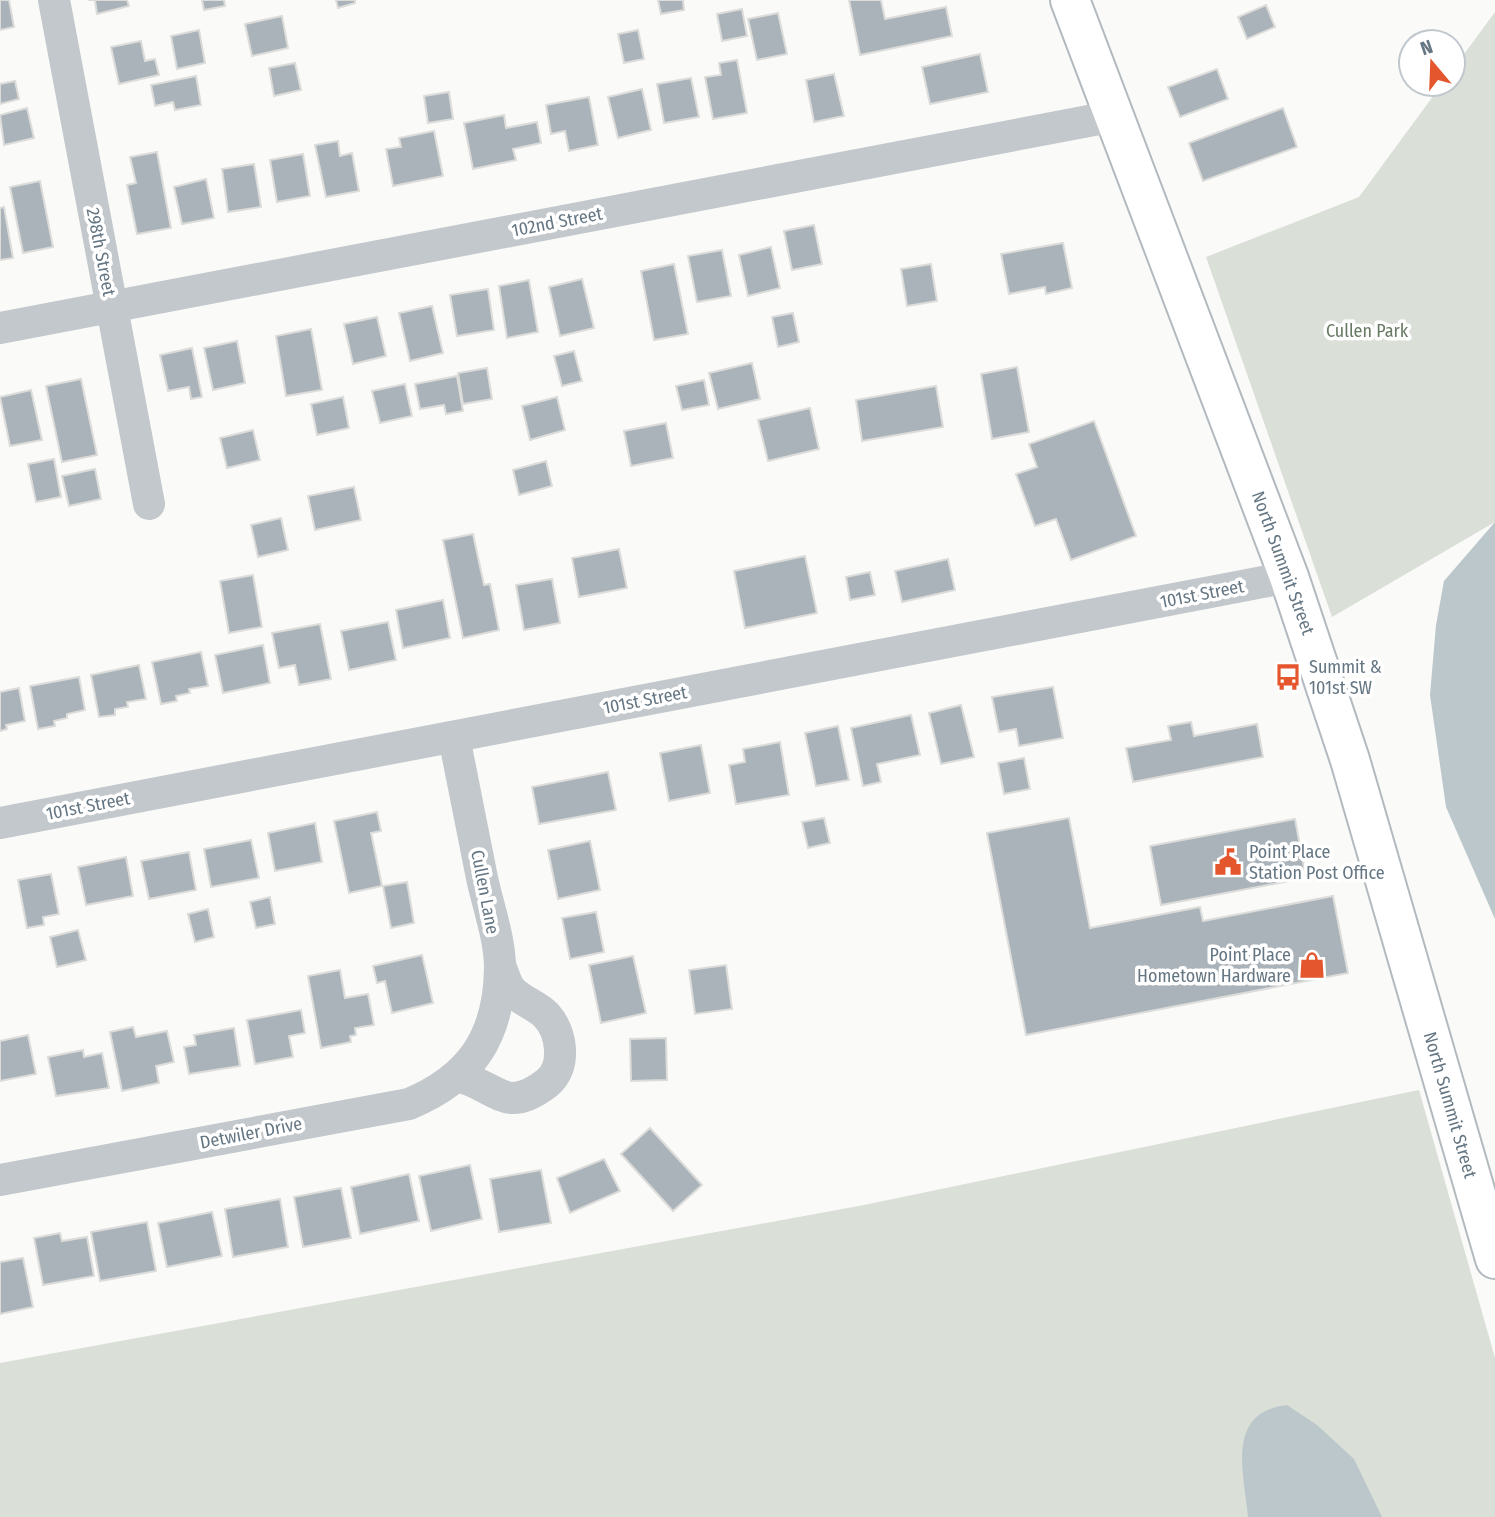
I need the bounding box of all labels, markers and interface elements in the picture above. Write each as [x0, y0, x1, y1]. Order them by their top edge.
north arrow [1397, 28, 1467, 98]
text: N [1417, 35, 1436, 60]
street label: 102nd Street [510, 202, 604, 242]
street label: 298th Street [82, 206, 120, 298]
park label: Cullen Park [1326, 320, 1409, 342]
street label: North Summit Street [1247, 488, 1319, 638]
street label: 101st Street [1158, 575, 1246, 613]
place label: Summit & 101st SW [1309, 656, 1382, 699]
bus stop icon: Summit & 101st SW [1273, 662, 1303, 692]
street label: 101st Street [601, 681, 689, 719]
street label: 101st Street [44, 787, 132, 825]
place label: Point Place Station Post Office [1249, 841, 1385, 884]
public building icon: Point Place Station Post Office [1213, 847, 1243, 877]
street label: Cullen Lane [466, 848, 504, 936]
place label: Point Place Hometown Hardware [1137, 944, 1291, 987]
shop icon: Point Place Hometown Hardware [1297, 950, 1327, 980]
street label: North Summit Street [1419, 1029, 1481, 1181]
street label: Detwiler Drive [198, 1112, 304, 1154]

